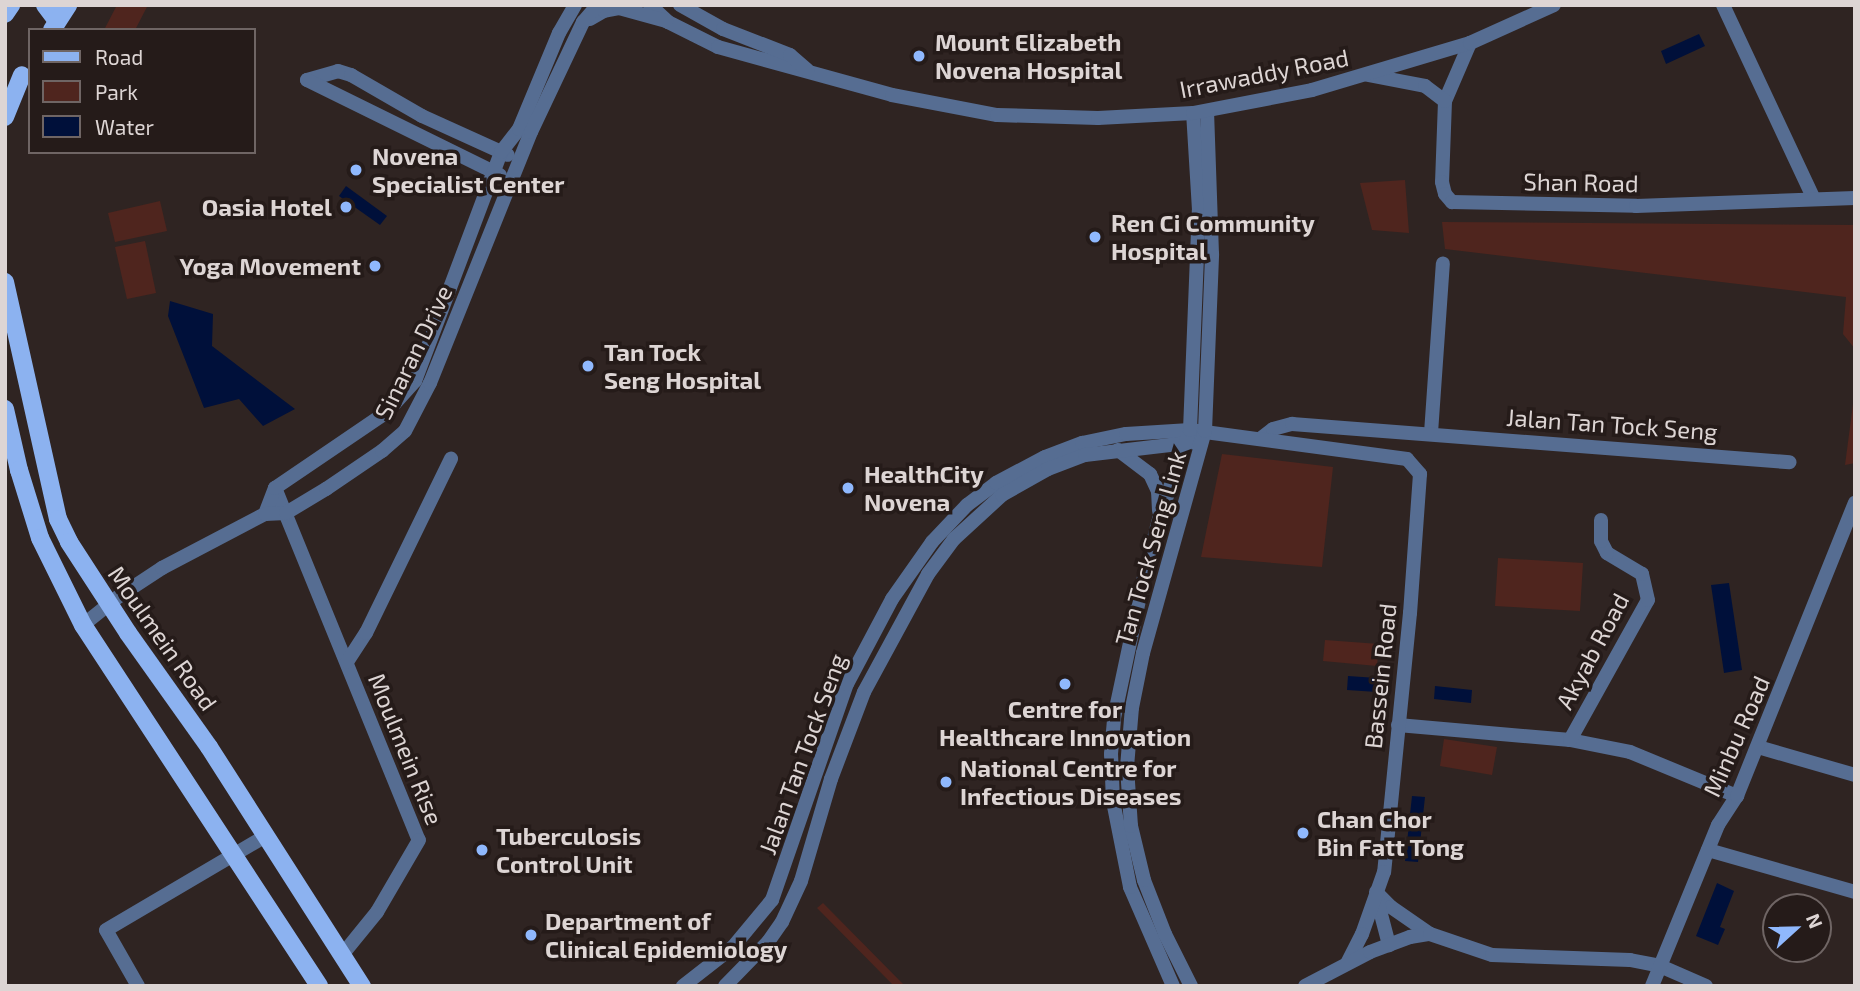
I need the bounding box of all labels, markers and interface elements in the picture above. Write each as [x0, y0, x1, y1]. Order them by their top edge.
legend [28, 28, 256, 154]
place label: Mount Elizabeth Novena Hospital [935, 28, 1122, 84]
street label: Irrawaddy Road [1177, 42, 1351, 104]
text: Road [95, 44, 143, 69]
marker: Mount Elizabeth Novena Hospital [909, 46, 929, 66]
text: Park [95, 79, 138, 104]
text: Water [95, 114, 154, 139]
place label: Novena Specialist Center [372, 142, 564, 198]
marker: Novena Specialist Center [346, 160, 366, 180]
street label: Shan Road [1523, 167, 1639, 197]
place label: Oasia Hotel [202, 193, 332, 221]
marker: Oasia Hotel [338, 199, 354, 215]
place label: Ren Ci Community Hospital [1111, 209, 1315, 265]
marker: Ren Ci Community Hospital [1085, 227, 1105, 247]
place label: Yoga Movement [179, 252, 361, 280]
marker: Yoga Movement [367, 258, 383, 274]
street label: Sinaran Drive [368, 280, 458, 424]
place label: Tan Tock Seng Hospital [604, 338, 761, 394]
marker: Tan Tock Seng Hospital [578, 356, 598, 376]
street label: Jalan Tan Tock Seng [1505, 402, 1719, 446]
street label: Tan Tock Seng Link [1108, 447, 1192, 649]
place label: HealthCity Novena [864, 460, 984, 516]
marker: HealthCity Novena [838, 478, 858, 498]
street label: Moulmein Road [102, 560, 224, 716]
street label: Akyab Road [1549, 588, 1635, 714]
street label: Bassein Road [1358, 602, 1402, 750]
street label: Jalan Tan Tock Seng [752, 649, 852, 859]
street label: Moulmein Rise [363, 669, 449, 829]
street label: Minbu Road [1697, 671, 1775, 801]
marker: Centre for Healthcare Innovation [1057, 676, 1073, 692]
place label: Centre for Healthcare Innovation [939, 695, 1191, 751]
place label: National Centre for Infectious Diseases [960, 754, 1182, 810]
marker: National Centre for Infectious Diseases [938, 774, 954, 790]
place label: Chan Chor Bin Fatt Tong [1317, 805, 1465, 861]
place label: Tuberculosis Control Unit [496, 822, 641, 878]
marker: Chan Chor Bin Fatt Tong [1295, 825, 1311, 841]
marker: Tuberculosis Control Unit [474, 842, 490, 858]
north arrow [1762, 893, 1832, 963]
place label: Department of Clinical Epidemiology [545, 907, 788, 963]
text: N [1802, 910, 1828, 931]
marker: Department of Clinical Epidemiology [523, 927, 539, 943]

